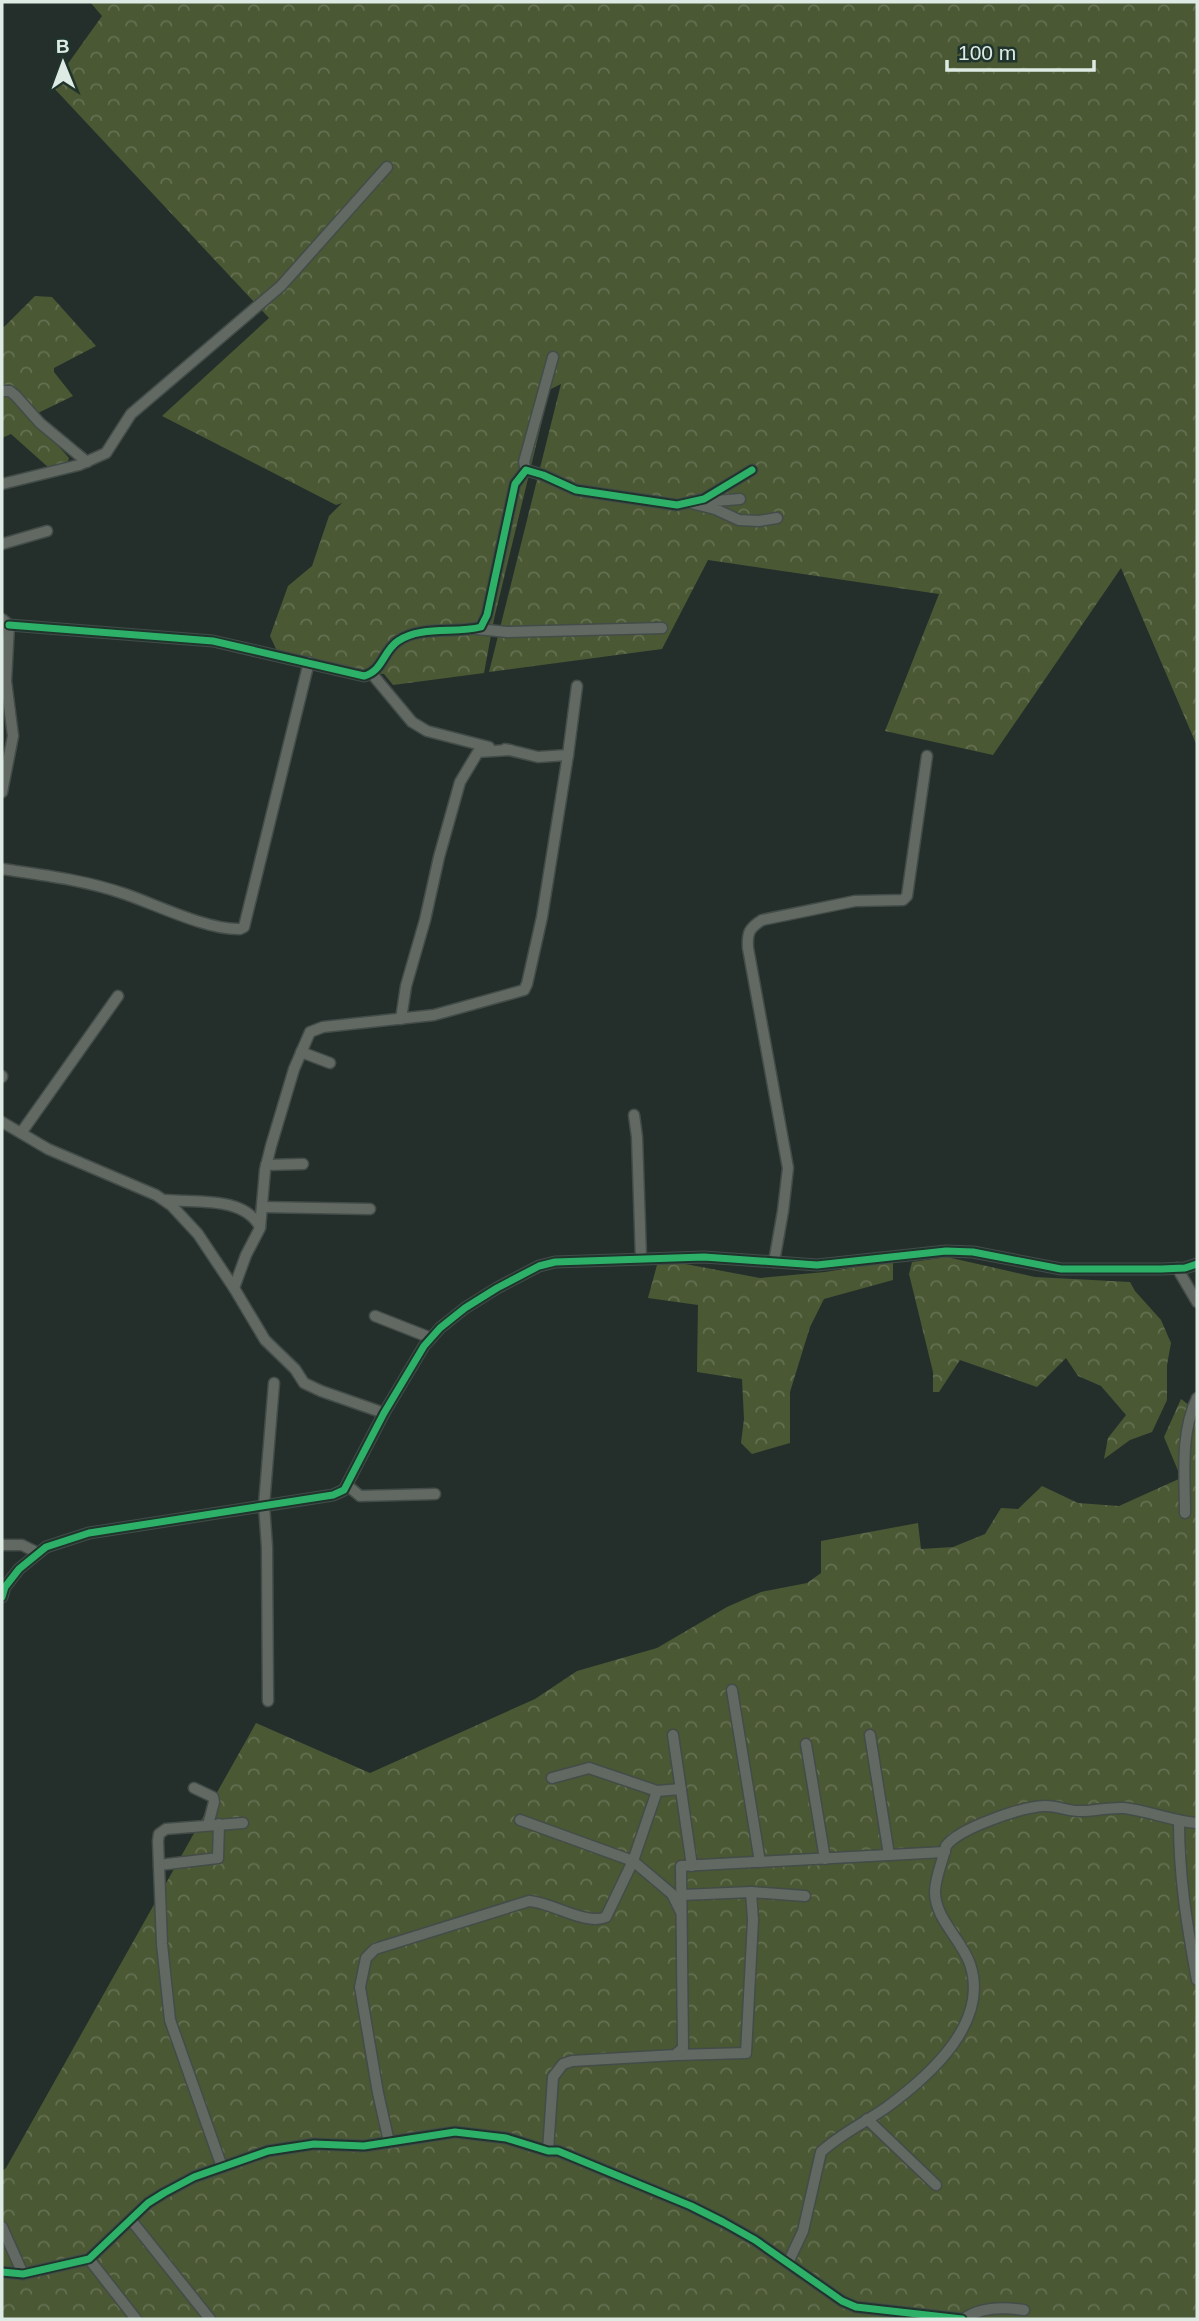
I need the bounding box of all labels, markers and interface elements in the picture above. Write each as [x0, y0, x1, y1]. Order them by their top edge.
north arrow [28, 28, 98, 98]
scale bar [947, 28, 1094, 72]
text: B [56, 36, 70, 57]
text: 100 m [958, 41, 1016, 64]

